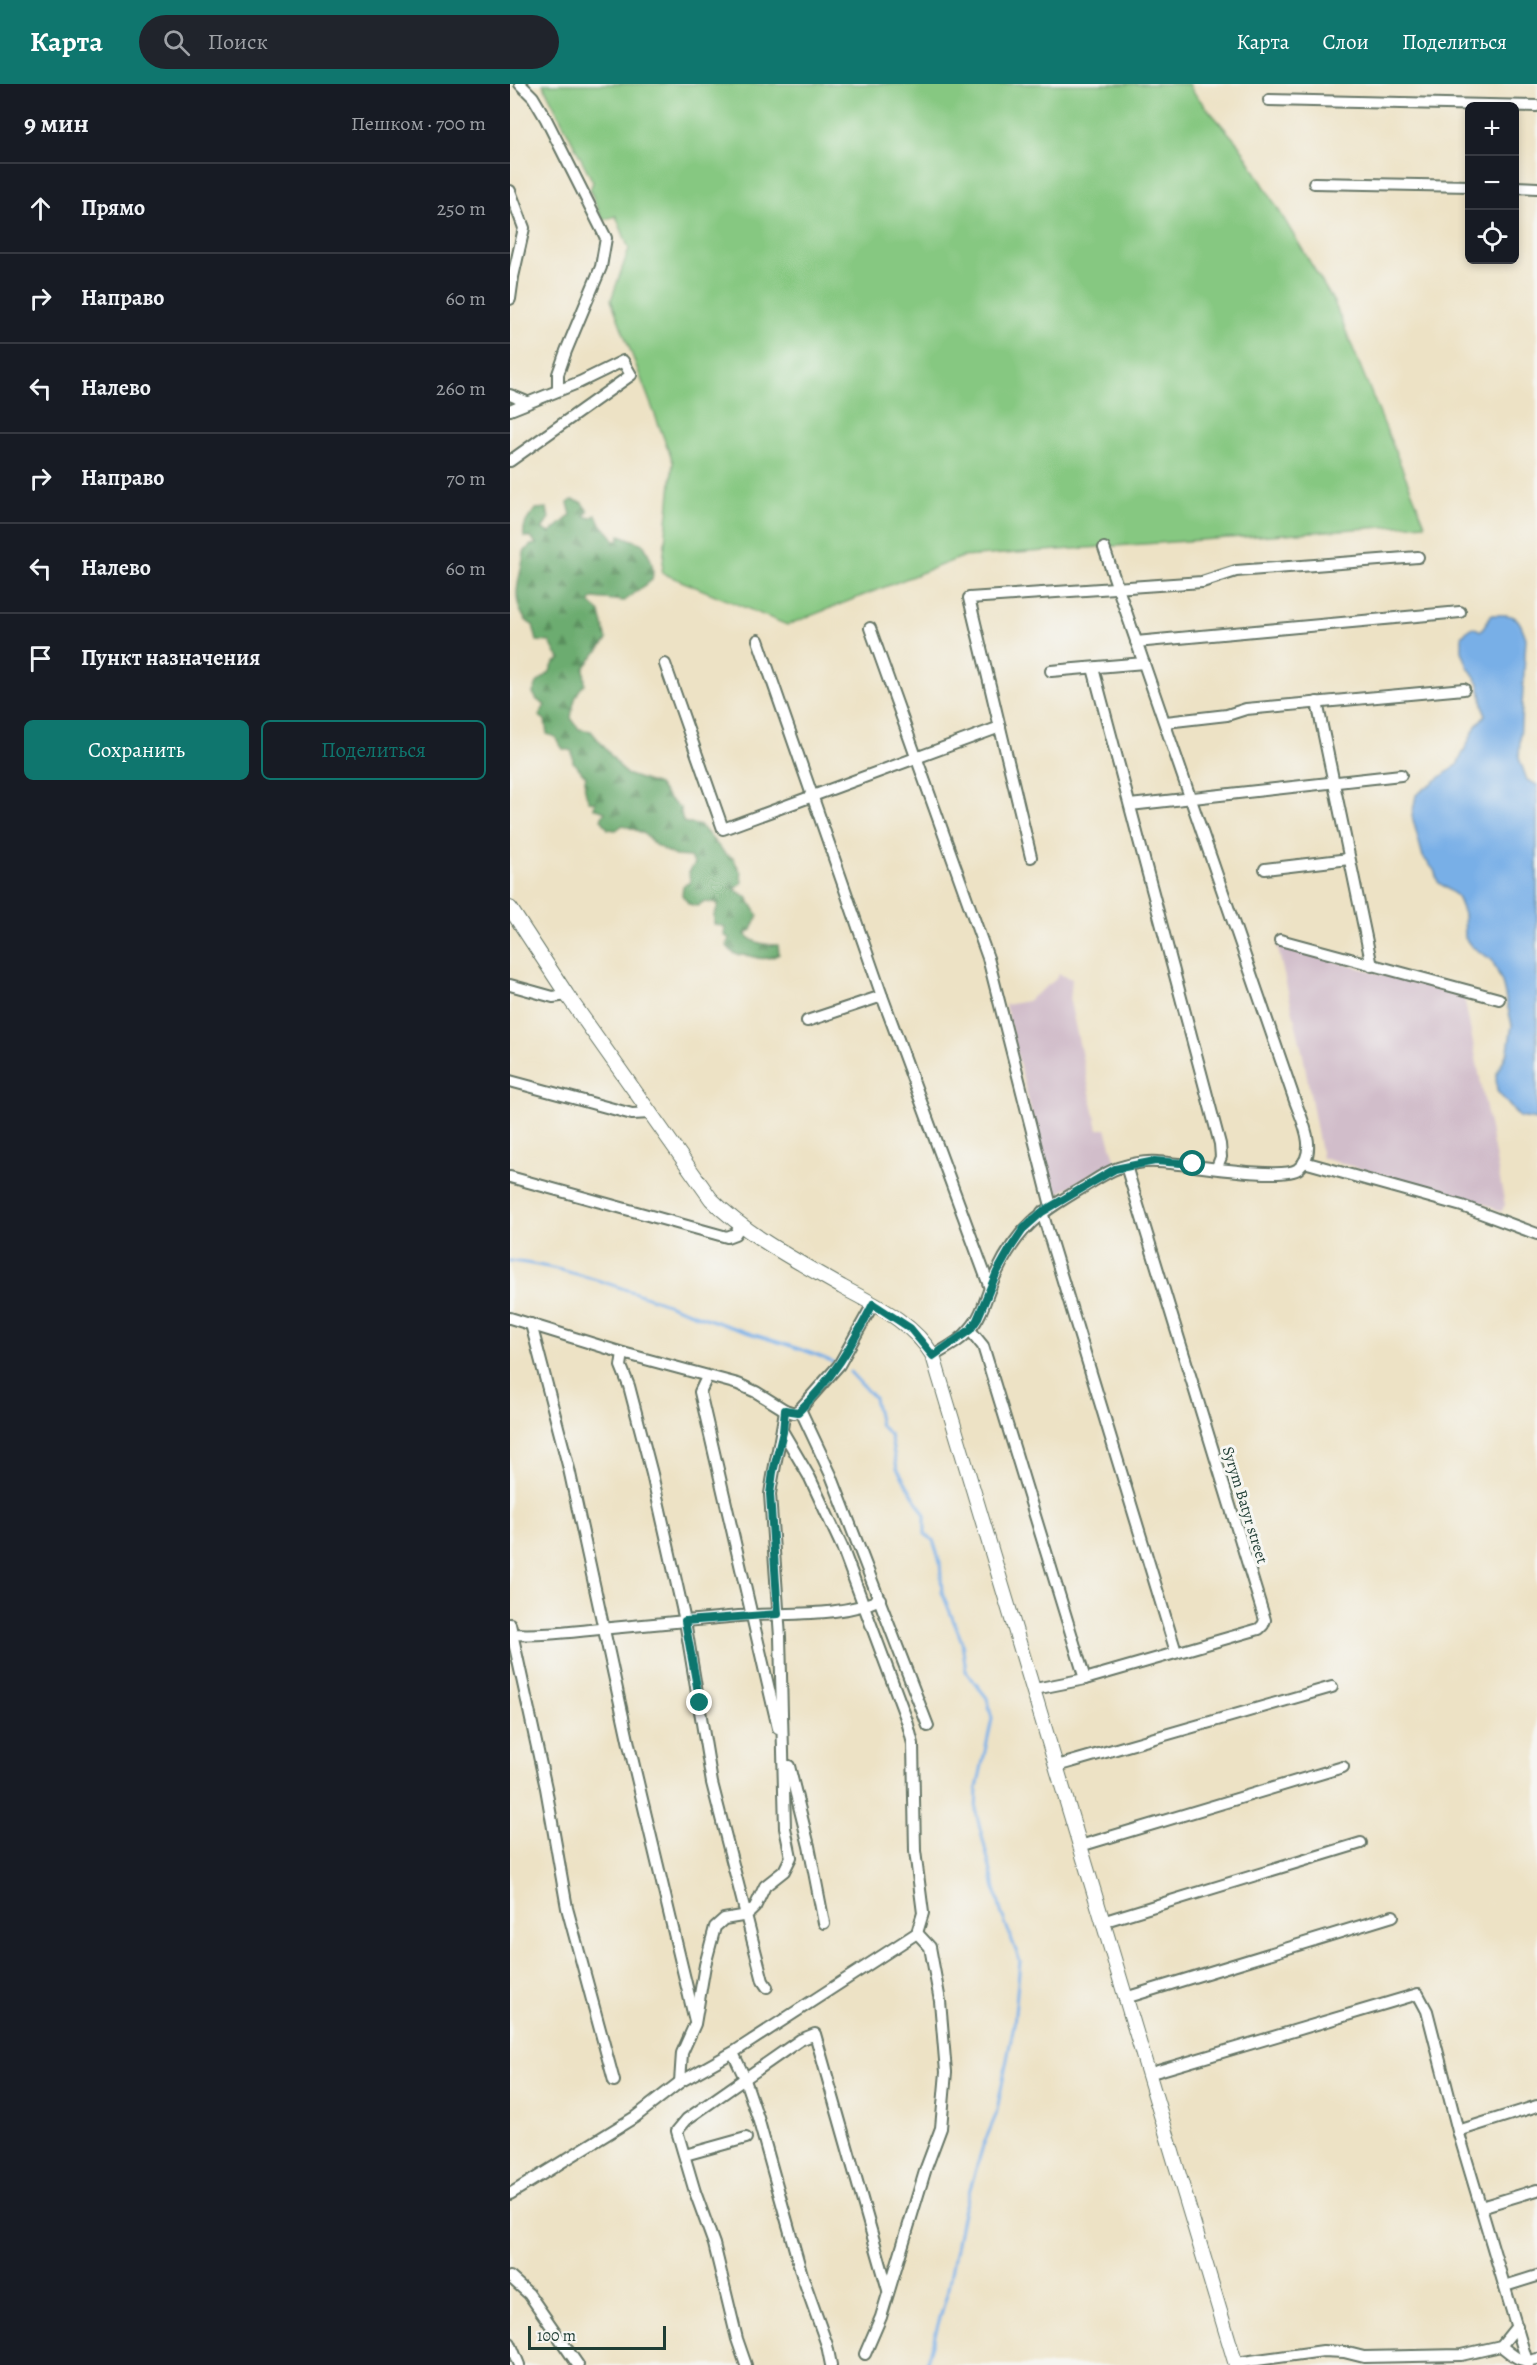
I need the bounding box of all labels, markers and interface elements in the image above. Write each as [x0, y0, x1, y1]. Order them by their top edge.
search box [139, 15, 559, 69]
text: Карта [30, 23, 103, 61]
icon: search [160, 26, 193, 59]
text: Поиск [208, 27, 268, 57]
text: Карта [1236, 28, 1289, 56]
text: Слои [1322, 28, 1369, 56]
text: Поделиться [1402, 28, 1507, 56]
map controls [1465, 102, 1519, 264]
button: + [1465, 102, 1519, 156]
text: 9 мин [24, 106, 89, 141]
text: Пешком · 700 m [351, 110, 486, 137]
button: − [1465, 156, 1519, 210]
icon: ahead [24, 192, 57, 225]
text: Прямо [81, 193, 145, 223]
text: 250 m [437, 195, 486, 222]
button: locate [1465, 210, 1519, 264]
icon: right [24, 282, 57, 315]
text: Направо [81, 283, 164, 313]
text: 60 m [446, 285, 486, 312]
icon: left [24, 372, 57, 405]
text: Налево [81, 373, 151, 403]
text: 260 m [436, 375, 486, 402]
icon: right [24, 462, 57, 495]
text: Направо [81, 463, 164, 493]
text: 70 m [446, 465, 486, 492]
icon: left [24, 552, 57, 585]
text: Налево [81, 553, 151, 583]
text: 60 m [446, 555, 486, 582]
icon: arrive [24, 642, 57, 675]
text: Пункт назначения [81, 643, 260, 673]
button: Сохранить [24, 720, 249, 780]
button: Поделиться [261, 720, 486, 780]
route start [1179, 1150, 1205, 1176]
street label: Syrym Batyr street [1217, 1444, 1273, 1566]
route end [686, 1689, 712, 1715]
scale bar [528, 2323, 666, 2350]
text: 100 m [537, 2325, 576, 2347]

